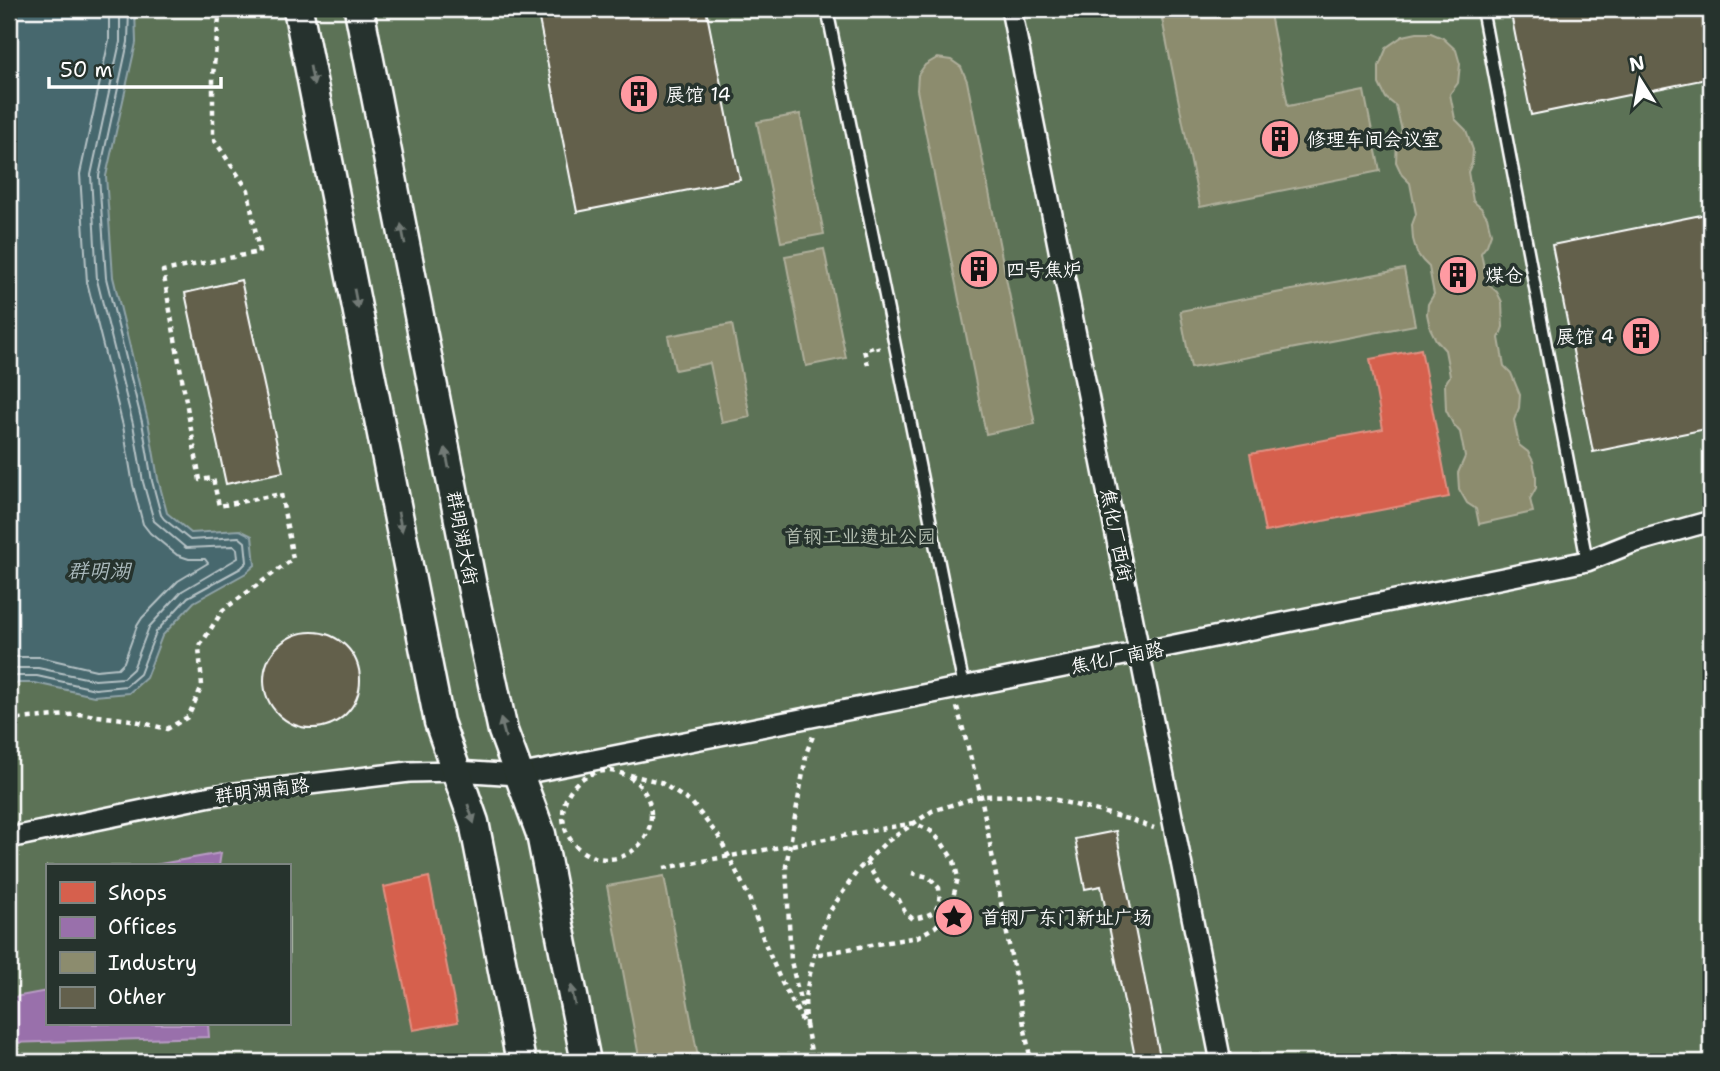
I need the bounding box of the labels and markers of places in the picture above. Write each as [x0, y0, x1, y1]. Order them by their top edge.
building icon: 展馆 14 [618, 73, 660, 115]
place label: 展馆 14 [666, 82, 731, 107]
building icon: 修理车间会议室 [1259, 118, 1301, 160]
place label: 修理车间会议室 [1307, 127, 1440, 152]
building icon: 四号焦炉 [958, 248, 1000, 290]
building icon: 煤仓 [1437, 254, 1479, 296]
place label: 四号焦炉 [1006, 257, 1082, 282]
place label: 煤仓 [1485, 263, 1523, 288]
building icon: 展馆 4 [1620, 315, 1662, 357]
place label: 展馆 4 [1556, 324, 1614, 349]
place icon: 首钢厂东门新址广场 [933, 896, 975, 938]
place label: 首钢厂东门新址广场 [981, 905, 1152, 930]

